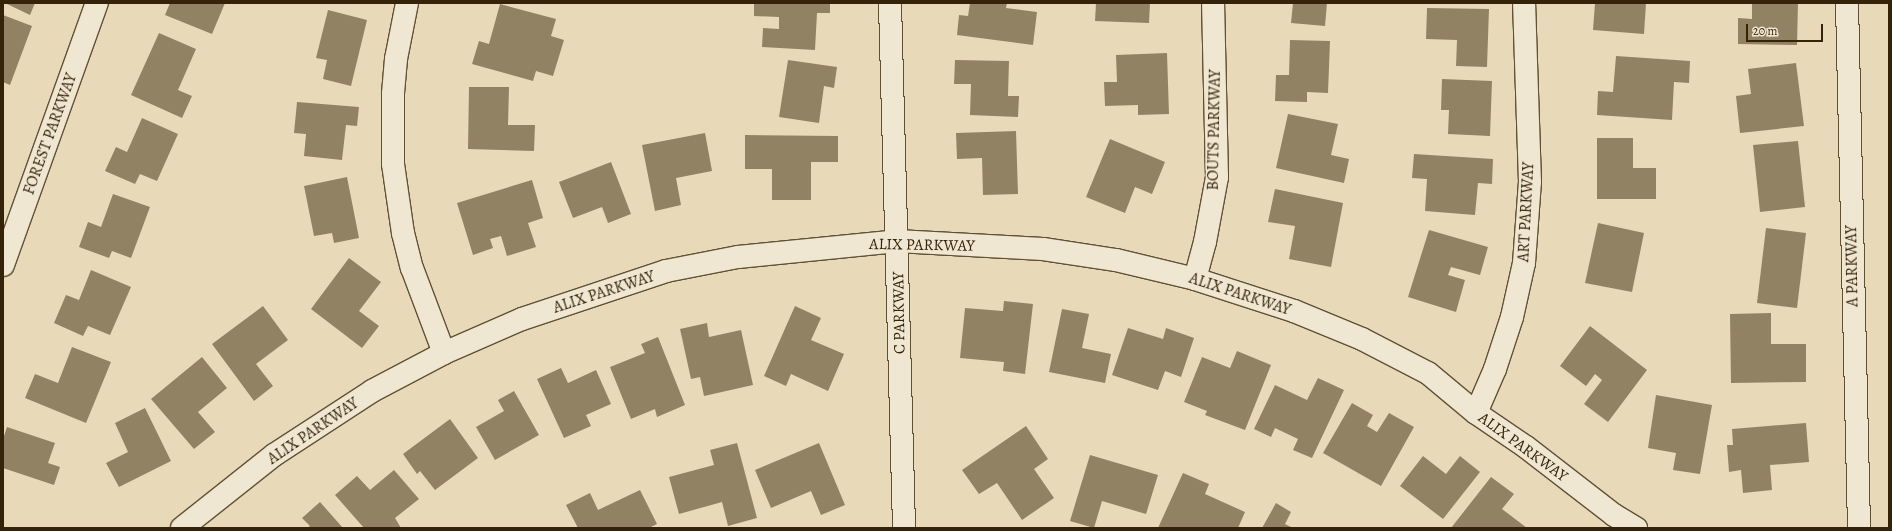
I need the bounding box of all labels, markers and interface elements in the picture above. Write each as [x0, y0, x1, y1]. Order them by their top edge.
scale bar [1748, 16, 1825, 42]
text: 20 m [1753, 23, 1777, 39]
street label: BOUTS PARKWAY [1203, 69, 1225, 191]
street label: FOREST PARKWAY [19, 71, 81, 197]
street label: ART PARKWAY [1514, 161, 1538, 263]
street label: A PARKWAY [1842, 225, 1862, 307]
street label: ALIX PARKWAY [869, 234, 975, 256]
street label: ALIX PARKWAY [551, 267, 657, 317]
street label: ALIX PARKWAY [1187, 269, 1293, 319]
street label: C PARKWAY [889, 272, 909, 354]
street label: ALIX PARKWAY [264, 393, 362, 469]
street label: ALIX PARKWAY [1475, 408, 1571, 486]

